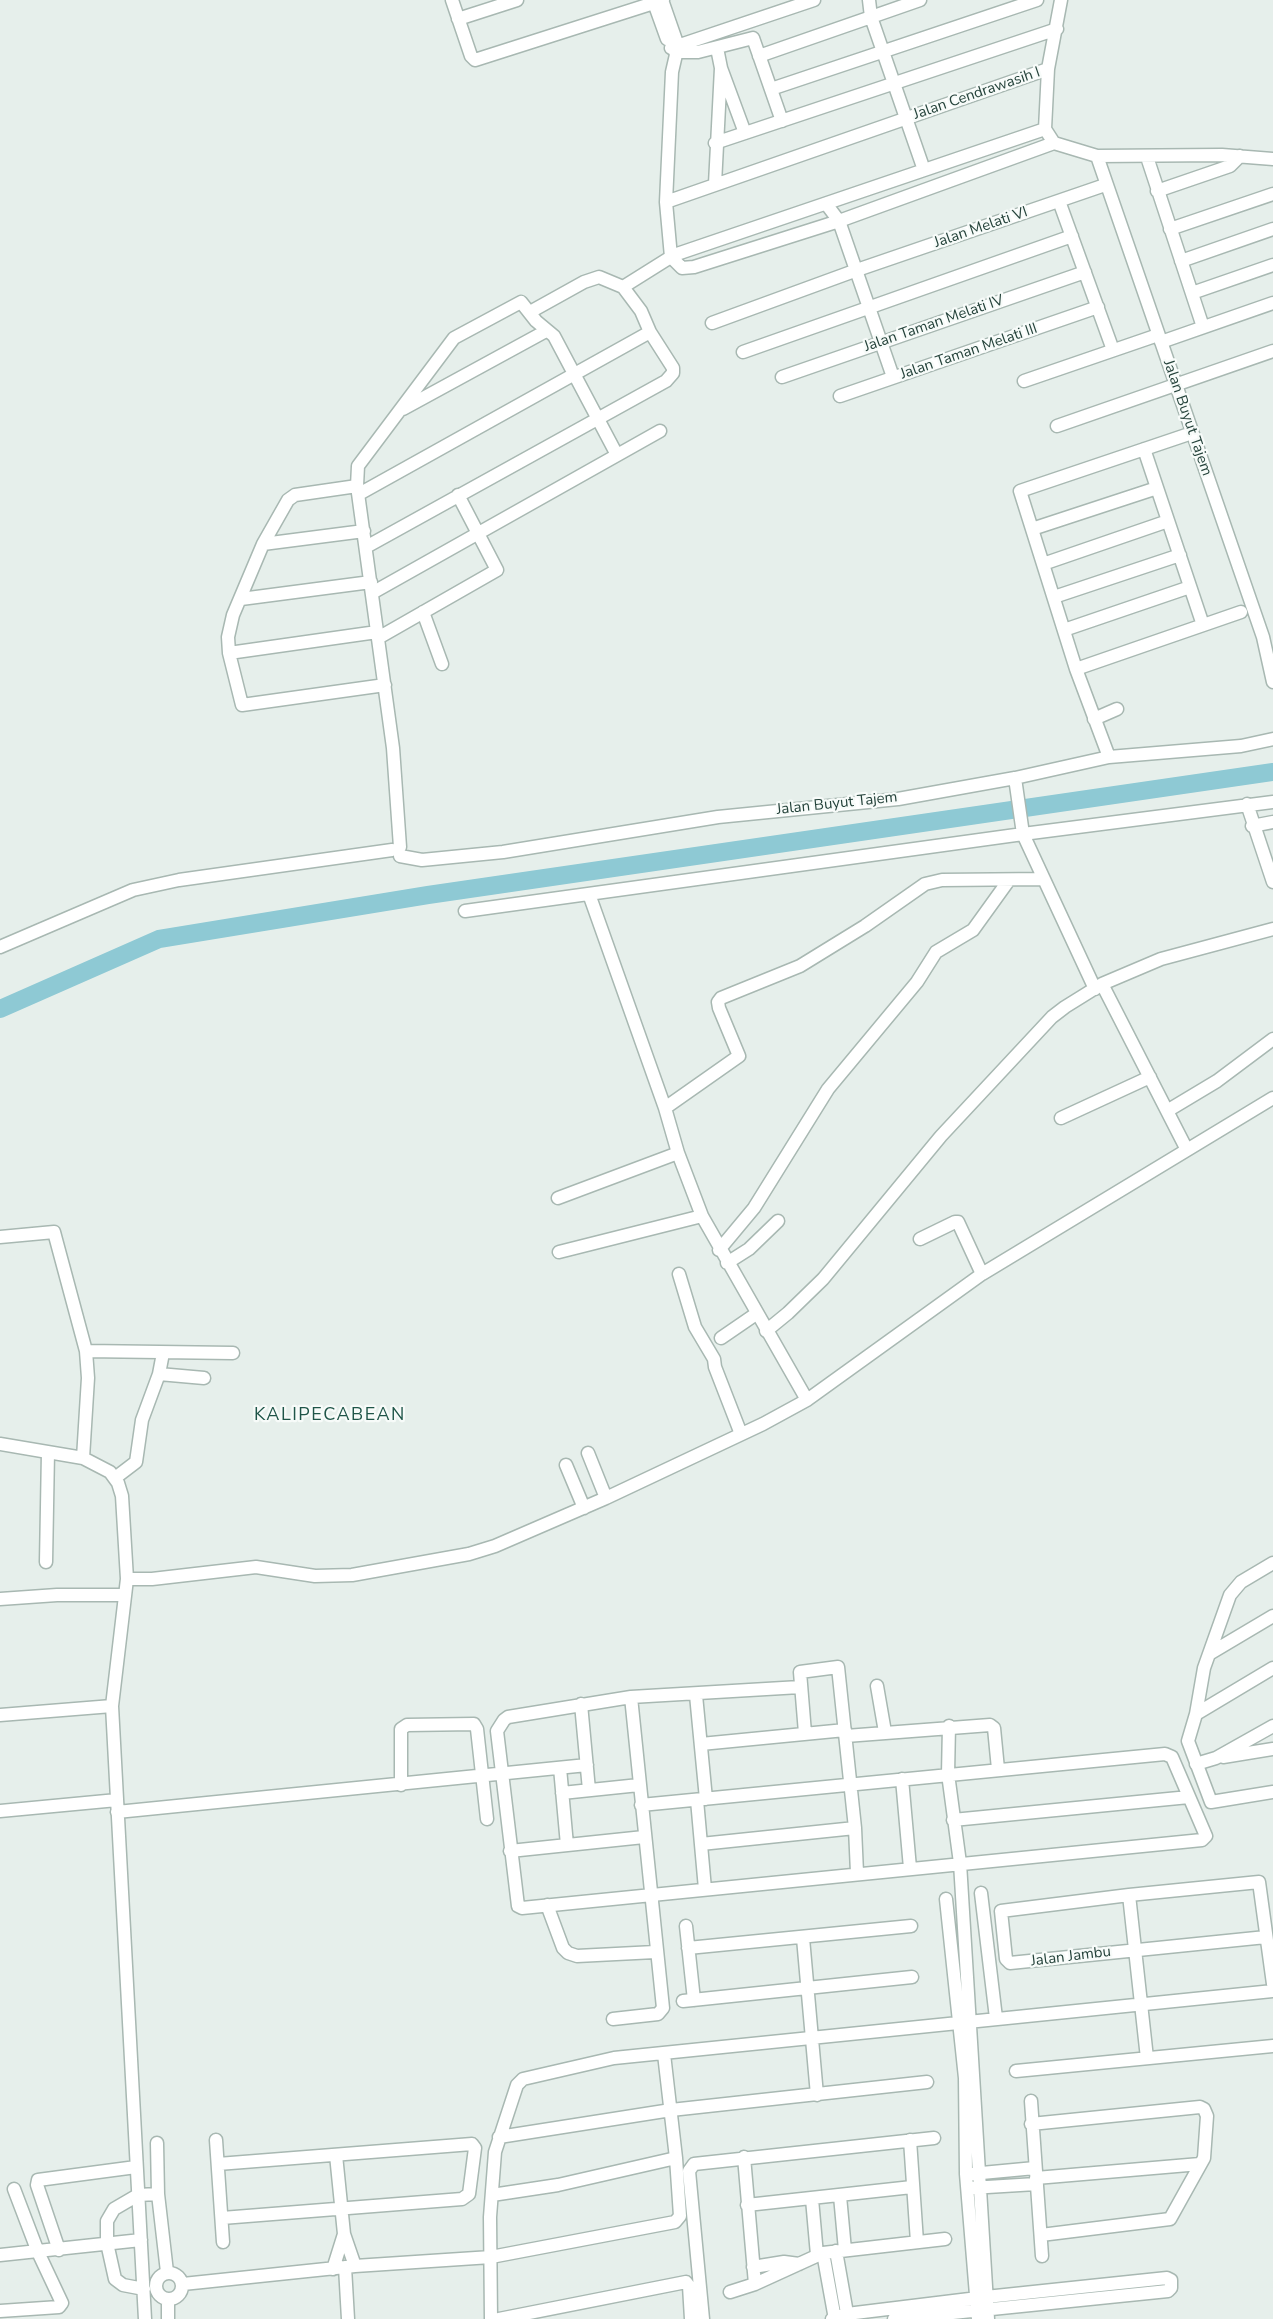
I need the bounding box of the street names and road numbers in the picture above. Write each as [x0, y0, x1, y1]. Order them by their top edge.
street label: Jalan Cendrawasih I [911, 64, 1043, 124]
street label: Jalan Melati VI [932, 204, 1030, 252]
street label: Jalan Taman Melati IV [862, 292, 1006, 356]
street label: Jalan Taman Melati III [898, 320, 1040, 384]
street label: Jalan Buyut Tajem [1159, 358, 1215, 478]
street label: Jalan Buyut Tajem [776, 789, 898, 819]
street label: Jalan Jambu [1030, 1943, 1112, 1971]

